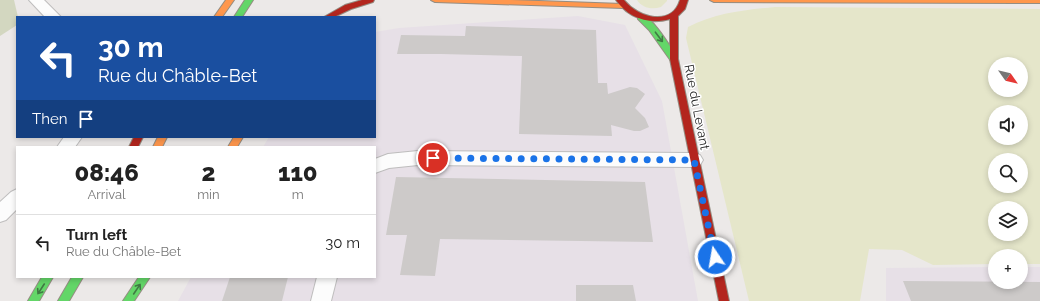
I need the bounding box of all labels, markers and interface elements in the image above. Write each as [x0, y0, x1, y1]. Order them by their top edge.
text: 30 m [98, 31, 164, 64]
one-way arrow [655, 31, 663, 42]
icon: left [32, 32, 84, 84]
north arrow [988, 57, 1028, 97]
map controls [988, 57, 1028, 289]
street label: Rue du Levant [681, 63, 713, 152]
text: Rue du Châble-Bet [98, 65, 257, 86]
button: sound [988, 105, 1028, 145]
icon: arrive [75, 108, 97, 130]
text: Then [32, 110, 67, 128]
pin [416, 141, 450, 175]
icon: arrive [422, 147, 444, 169]
button: search [988, 153, 1028, 193]
text: 08:46 [74, 158, 139, 187]
text: 2 [201, 158, 215, 187]
text: 110 [278, 158, 318, 187]
text: Arrival [88, 187, 126, 202]
text: min [197, 187, 220, 202]
text: m [292, 187, 304, 202]
button: layers [988, 201, 1028, 241]
text: Turn left [66, 226, 127, 244]
icon: left [32, 232, 54, 254]
text: 30 m [325, 234, 360, 252]
position arrow [694, 236, 736, 278]
text: Rue du Châble-Bet [66, 244, 181, 259]
button: + [988, 249, 1028, 289]
one-way arrow [36, 283, 44, 295]
one-way arrow [133, 283, 141, 295]

